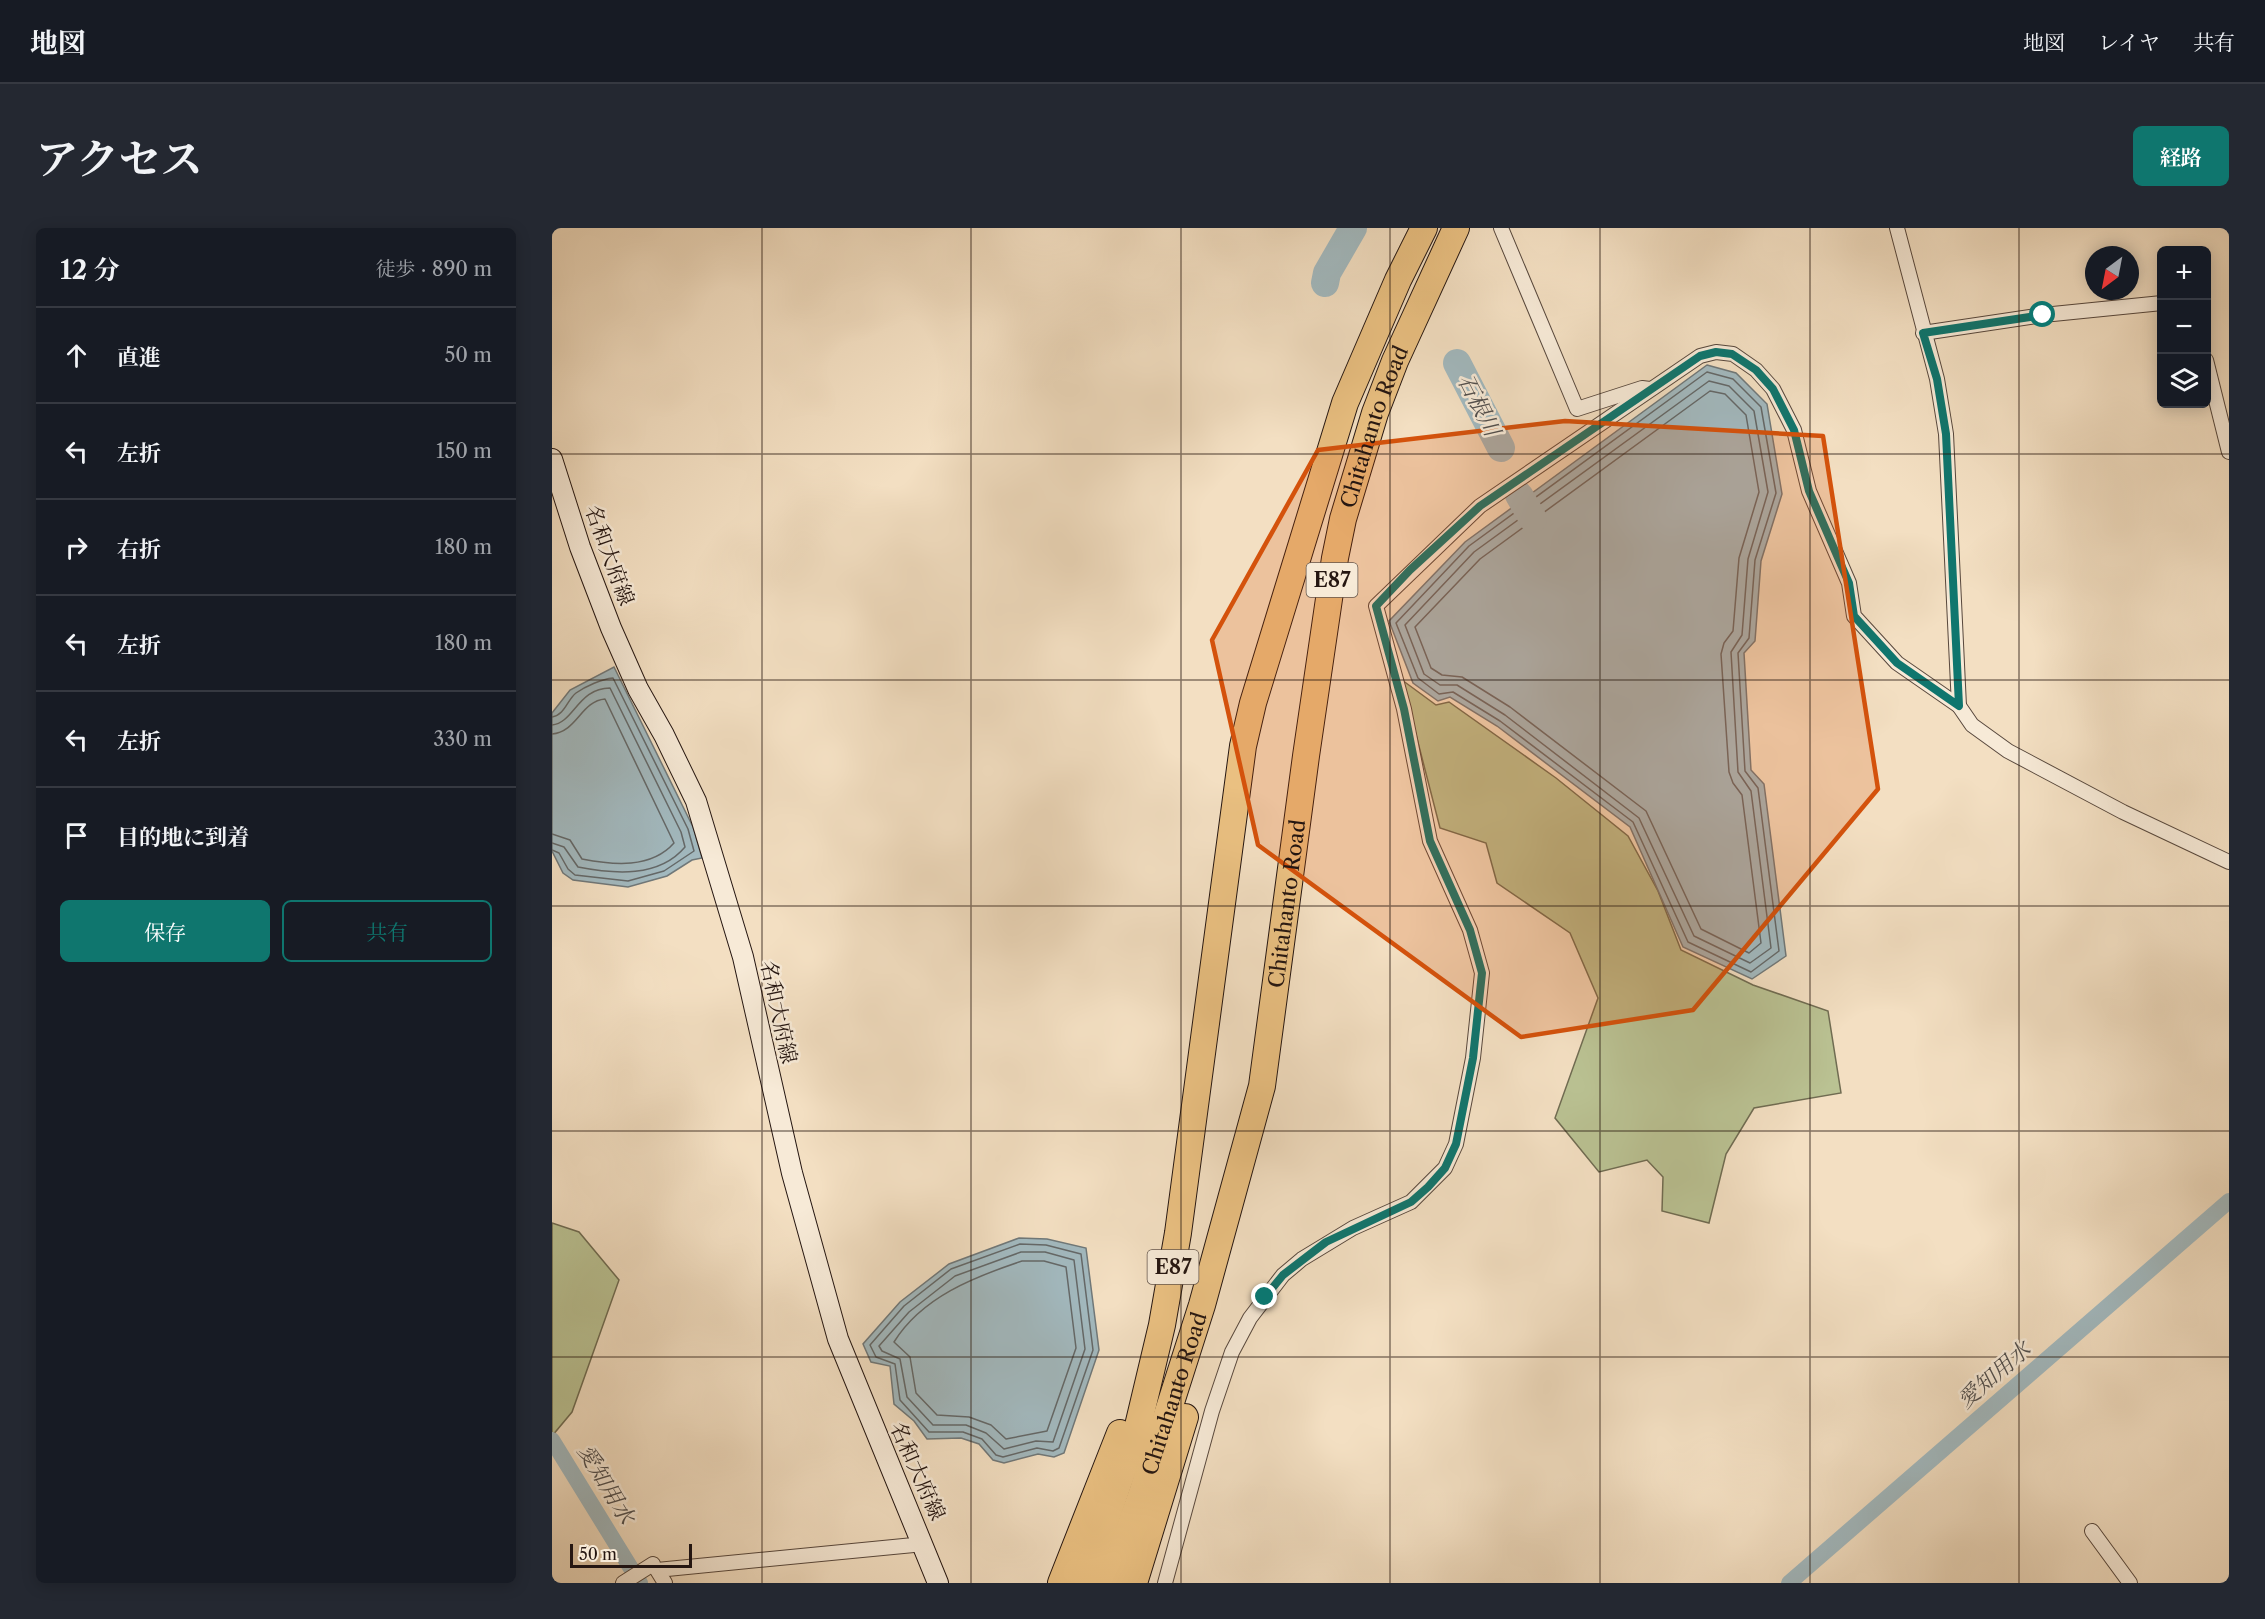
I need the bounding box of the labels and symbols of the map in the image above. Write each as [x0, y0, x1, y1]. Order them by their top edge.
north arrow [2085, 246, 2139, 300]
route start [2029, 301, 2055, 327]
street label: Chitahanto Road [1335, 341, 1413, 511]
water label: 石根川 [1452, 369, 1507, 442]
street label: 名和大府線 [580, 501, 640, 609]
road number: E87 [1306, 563, 1358, 597]
street label: Chitahanto Road [1263, 818, 1310, 989]
street label: 名和大府線 [756, 958, 802, 1066]
road number: E87 [1148, 1250, 1198, 1284]
route end [1251, 1283, 1277, 1309]
street label: Chitahanto Road [1136, 1309, 1212, 1478]
water label: 愛知用水 [1952, 1335, 2038, 1414]
street label: 名和大府線 [885, 1418, 951, 1524]
water label: 愛知用水 [572, 1439, 641, 1530]
scale bar [570, 1541, 692, 1568]

